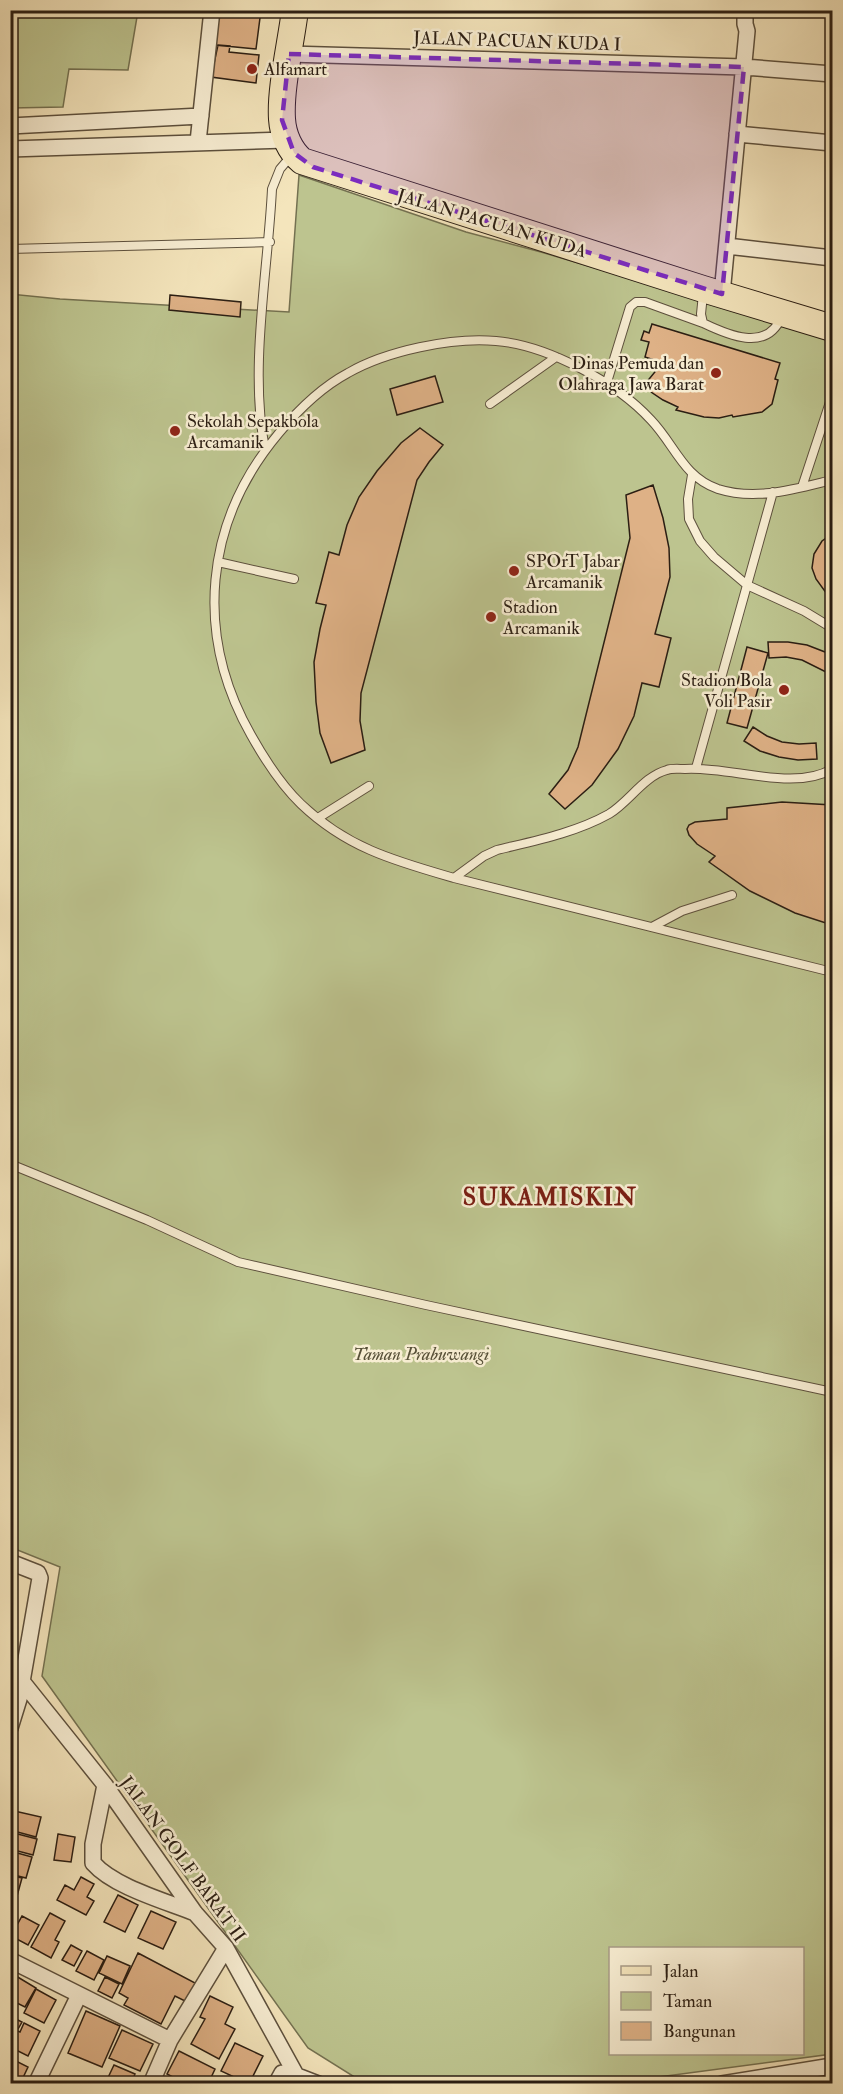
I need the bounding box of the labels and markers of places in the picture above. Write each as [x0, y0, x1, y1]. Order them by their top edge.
place label: Alfamart [263, 58, 327, 81]
marker: Alfamart [245, 62, 259, 76]
place label: Dinas Pemuda dan Olahraga Jawa Barat [558, 352, 704, 396]
marker: Dinas Pemuda dan Olahraga Jawa Barat [709, 366, 723, 380]
place label: Sekolah Sepakbola Arcamanik [186, 410, 319, 454]
marker: Sekolah Sepakbola Arcamanik [168, 424, 182, 438]
place label: SPOrT Jabar Arcamanik [525, 550, 620, 594]
marker: SPOrT Jabar Arcamanik [507, 564, 521, 578]
place label: Stadion Arcamanik [502, 596, 580, 640]
marker: Stadion Arcamanik [484, 610, 498, 624]
place label: Stadion Bola Voli Pasir [681, 669, 773, 713]
marker: Stadion Bola Voli Pasir [777, 683, 791, 697]

